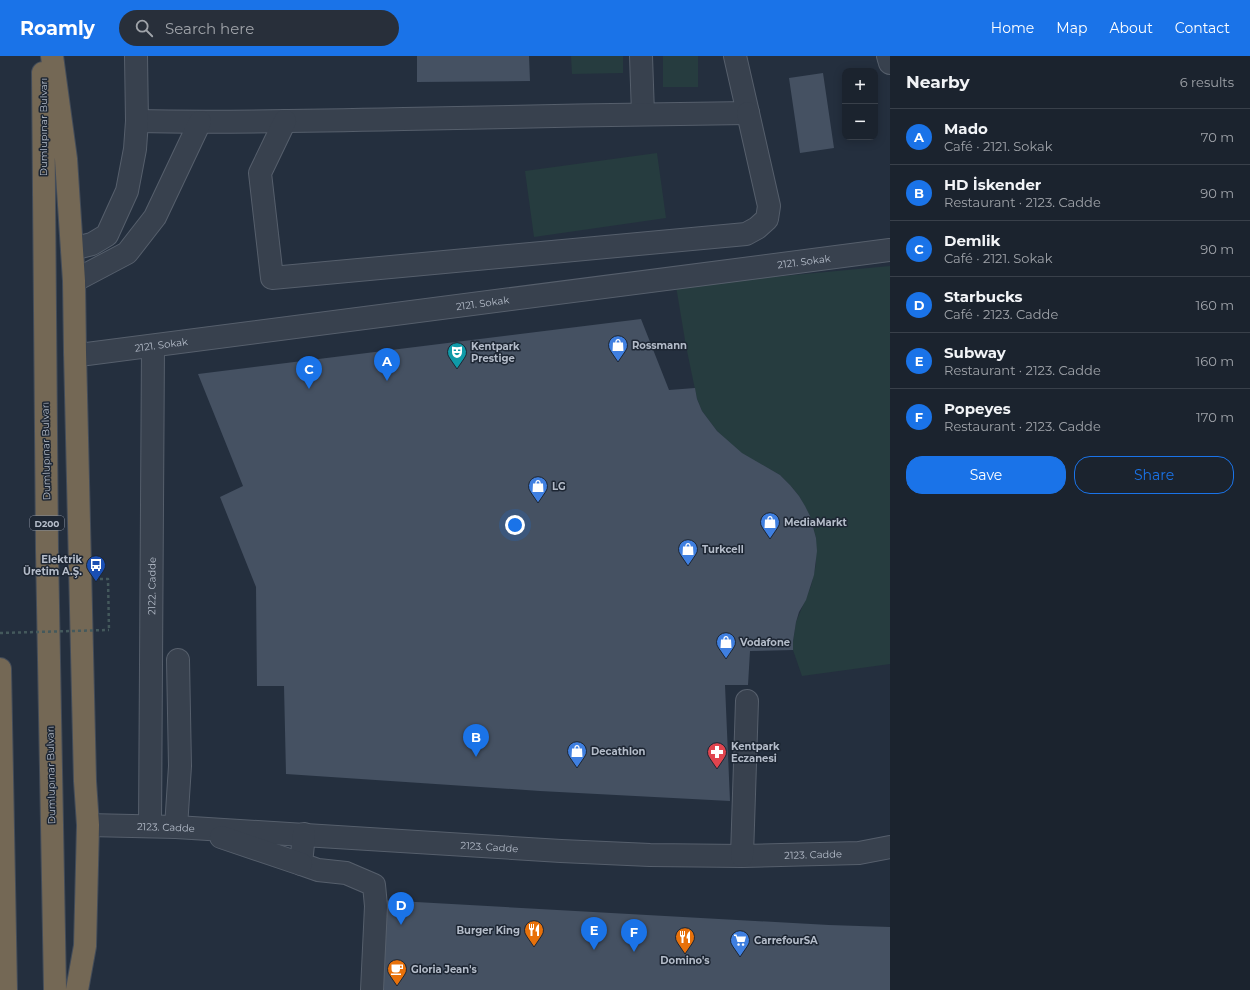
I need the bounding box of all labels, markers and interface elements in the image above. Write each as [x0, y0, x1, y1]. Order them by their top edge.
search box [119, 10, 399, 46]
text: Roamly [20, 17, 95, 40]
icon: search [133, 17, 155, 39]
text: Search here [165, 19, 254, 38]
text: Home [991, 19, 1034, 37]
text: Map [1056, 19, 1087, 37]
text: About [1109, 19, 1153, 37]
text: Contact [1175, 19, 1230, 37]
map controls [842, 68, 878, 140]
button: + [842, 68, 878, 104]
text: Nearby [906, 72, 970, 92]
text: 6 results [1180, 74, 1234, 90]
street label: Dumlupınar Bulvarı [37, 78, 50, 176]
button: − [842, 104, 878, 140]
text: Mado [944, 119, 988, 138]
text: A [914, 129, 924, 145]
text: 70 m [1201, 129, 1234, 145]
text: Café · 2121. Sokak [944, 138, 1053, 154]
text: HD İskender [944, 175, 1041, 194]
text: B [914, 185, 924, 201]
text: 90 m [1200, 185, 1234, 201]
text: Restaurant · 2123. Cadde [944, 194, 1101, 210]
text: Demlik [944, 231, 1000, 250]
text: C [914, 241, 924, 257]
text: 90 m [1200, 241, 1234, 257]
text: Café · 2121. Sokak [944, 250, 1053, 266]
street label: 2121. Sokak [776, 251, 831, 271]
text: Starbucks [944, 287, 1022, 306]
street label: 2121. Sokak [455, 293, 510, 313]
text: D [914, 297, 924, 313]
text: 160 m [1196, 297, 1234, 313]
text: Café · 2123. Cadde [944, 306, 1058, 322]
street label: 2121. Sokak [134, 334, 189, 354]
shop icon: Rossmann [607, 334, 629, 362]
place label: Rossmann [632, 339, 687, 352]
place label: Kentpark Prestige [471, 340, 520, 365]
theatre icon: Kentpark Prestige [446, 341, 468, 369]
text: Subway [944, 343, 1006, 362]
pin: A [374, 348, 400, 381]
text: E [915, 353, 923, 369]
text: 160 m [1196, 353, 1234, 369]
pin: C [296, 356, 322, 389]
text: Restaurant · 2123. Cadde [944, 362, 1101, 378]
text: Popeyes [944, 399, 1011, 418]
street label: Dumlupınar Bulvarı [39, 402, 53, 500]
text: F [915, 409, 923, 425]
text: 170 m [1196, 409, 1234, 425]
text: Restaurant · 2123. Cadde [944, 418, 1101, 434]
button: Save [906, 456, 1066, 494]
button: Share [1074, 456, 1234, 494]
shop icon: LG [527, 475, 549, 503]
place label: LG [552, 480, 566, 493]
shop icon: MediaMarkt [759, 511, 781, 539]
your location [505, 515, 525, 535]
road number: D200 [30, 516, 64, 530]
place label: MediaMarkt [784, 516, 848, 529]
shop icon: Turkcell [677, 538, 699, 566]
place label: Turkcell [702, 543, 744, 556]
place label: Elektrik Üretim A.Ş. [23, 553, 82, 578]
bus stop icon: Elektrik Üretim A.Ş. [85, 554, 107, 582]
street label: 2122. Cadde [145, 557, 158, 615]
shop icon: Vodafone [715, 631, 737, 659]
place label: Vodafone [739, 636, 790, 649]
pin: B [463, 724, 489, 757]
street label: Dumlupınar Bulvarı [44, 726, 58, 824]
shop icon: Decathlon [566, 740, 588, 768]
place label: Kentpark Eczanesi [731, 740, 780, 765]
pharmacy icon: Kentpark Eczanesi [706, 741, 728, 769]
place label: Decathlon [591, 745, 645, 758]
street label: 2123. Cadde [137, 820, 195, 835]
street label: 2123. Cadde [460, 838, 519, 855]
street label: 2123. Cadde [784, 847, 842, 861]
pin: D [388, 892, 414, 925]
pin: E [581, 917, 607, 950]
restaurant icon: Burger King [523, 919, 545, 947]
pin: F [621, 919, 647, 952]
place label: Burger King [456, 924, 520, 937]
restaurant icon: Domino's [674, 926, 696, 954]
supermarket icon: CarrefourSA [729, 929, 751, 957]
place label: CarrefourSA [754, 934, 818, 947]
place label: Domino's [660, 954, 710, 967]
cafe icon: Gloria Jean's [386, 958, 408, 986]
place label: Gloria Jean's [411, 963, 478, 976]

